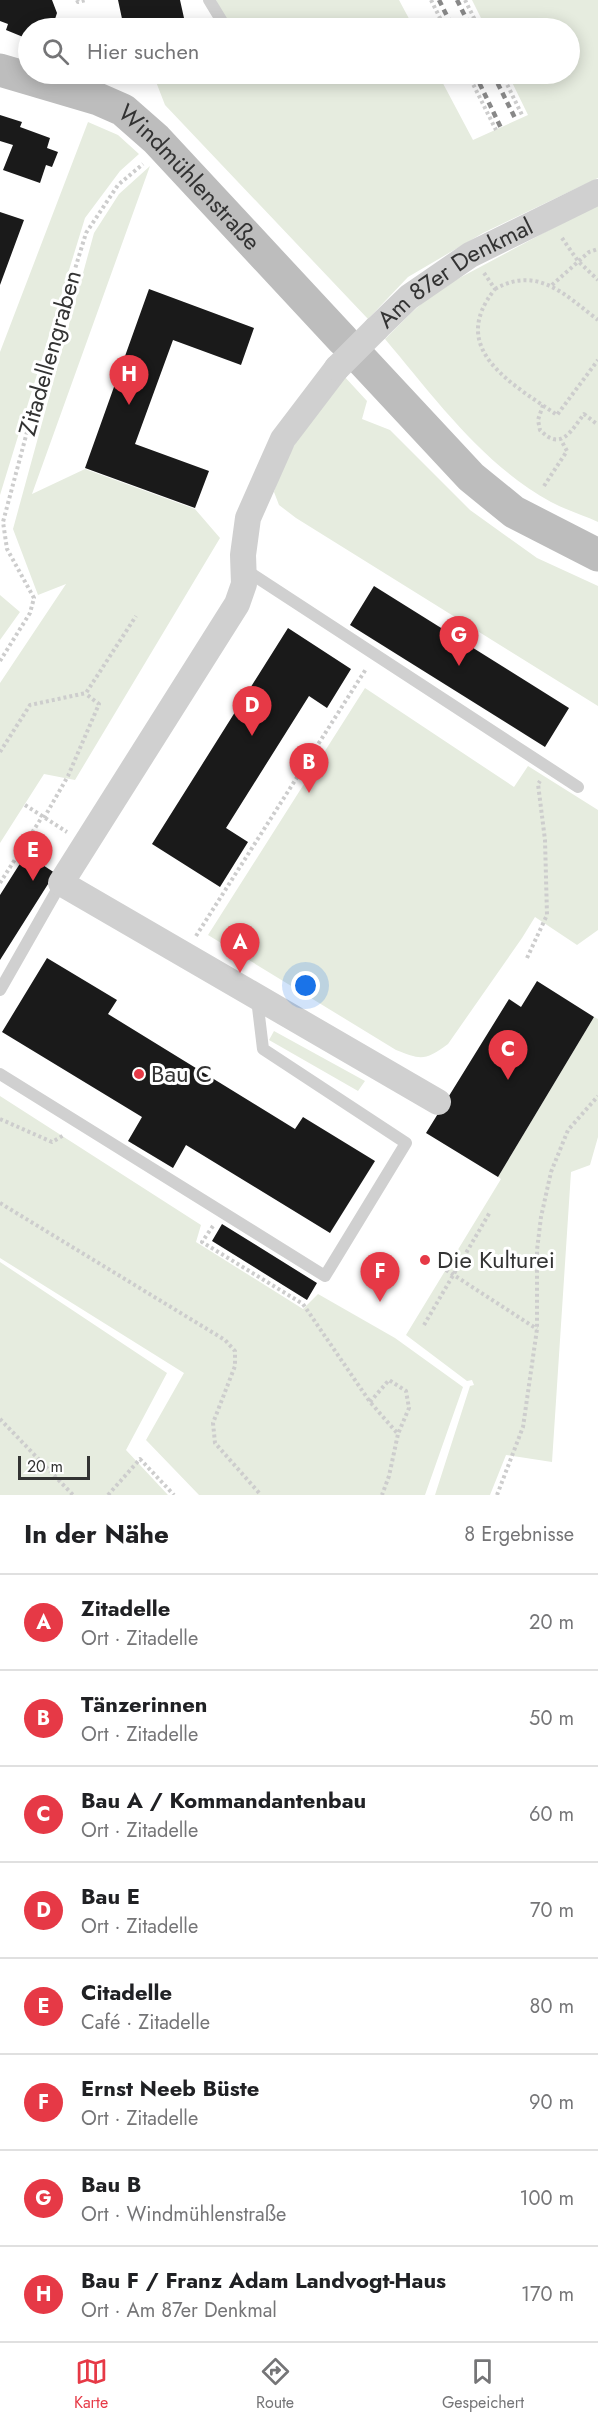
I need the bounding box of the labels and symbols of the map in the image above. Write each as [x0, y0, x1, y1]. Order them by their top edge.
street label: Windmühlenstraße [111, 95, 269, 258]
street label: Am 87er Denkmal [369, 209, 539, 336]
street label: Zitadellengraben [9, 266, 90, 440]
pin: H [110, 356, 148, 405]
pin: G [440, 616, 478, 666]
pin: D [232, 686, 272, 736]
pin: B [290, 744, 328, 793]
pin: E [14, 832, 52, 881]
pin: A [220, 924, 260, 973]
your location [291, 971, 320, 1000]
pin: C [488, 1030, 528, 1080]
place label: Bau C [151, 1056, 212, 1091]
marker: Bau C [132, 1067, 146, 1081]
place label: Die Kulturei [437, 1242, 555, 1277]
pin: F [360, 1252, 400, 1302]
marker: Die Kulturei [418, 1253, 432, 1267]
scale bar [18, 1453, 90, 1480]

